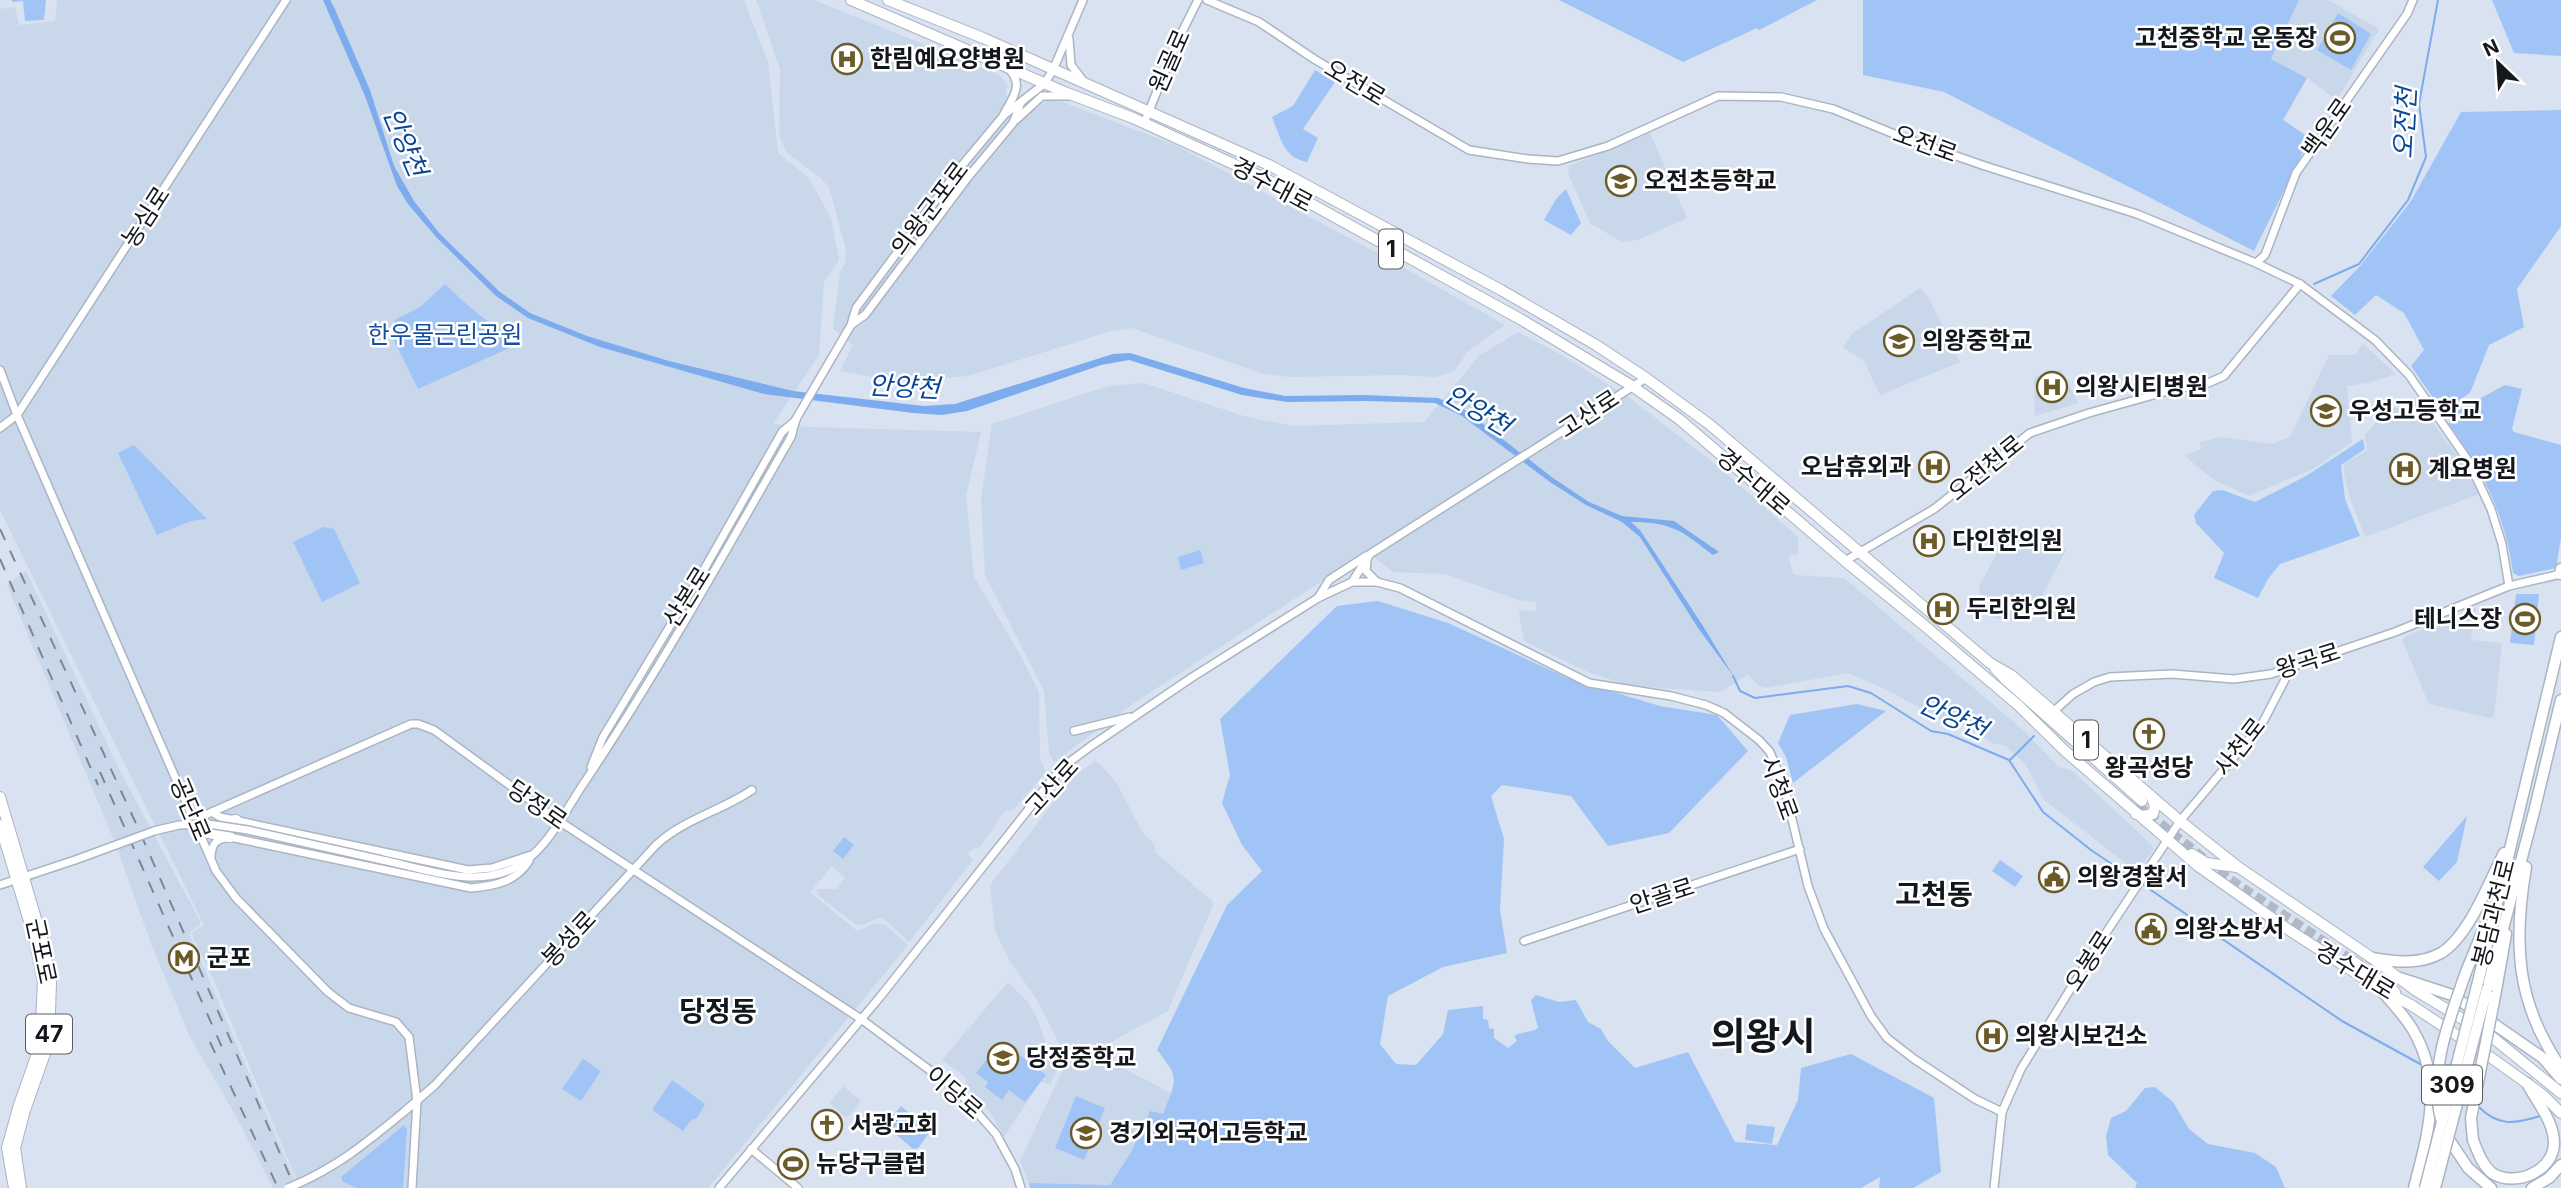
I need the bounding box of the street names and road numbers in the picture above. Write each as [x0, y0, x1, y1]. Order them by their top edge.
street label: 원골로 [1143, 25, 1196, 97]
street label: 오전로 [1319, 53, 1391, 112]
street label: 백운로 [2296, 92, 2357, 163]
street label: 오전로 [1889, 119, 1961, 168]
street label: 경수대로 [1226, 151, 1318, 218]
street label: 의왕군포로 [885, 156, 974, 262]
street label: 농심로 [115, 181, 176, 252]
road number: 1 [1379, 230, 1403, 268]
street label: 고산로 [1553, 383, 1624, 444]
street label: 오전천로 [1942, 429, 2029, 507]
street label: 경수대로 [1710, 442, 1796, 522]
street label: 산본로 [657, 561, 716, 633]
street label: 왕곡로 [2272, 636, 2344, 685]
street label: 사천로 [2208, 712, 2271, 782]
road number: 1 [2074, 720, 2098, 760]
street label: 고산로 [1019, 752, 1085, 821]
street label: 시청로 [1755, 752, 1804, 824]
street label: 공단로 [164, 773, 217, 845]
street label: 당정로 [502, 774, 573, 835]
street label: 봉담과천로 [2466, 856, 2521, 970]
street label: 안골로 [1626, 871, 1698, 920]
street label: 봉성로 [535, 905, 602, 973]
street label: 군포로 [20, 915, 63, 986]
street label: 오봉로 [2058, 925, 2119, 996]
street label: 경수대로 [2310, 935, 2401, 1006]
road number: 47 [26, 1015, 72, 1054]
street label: 이당로 [920, 1060, 989, 1125]
road number: 309 [2422, 1066, 2482, 1104]

